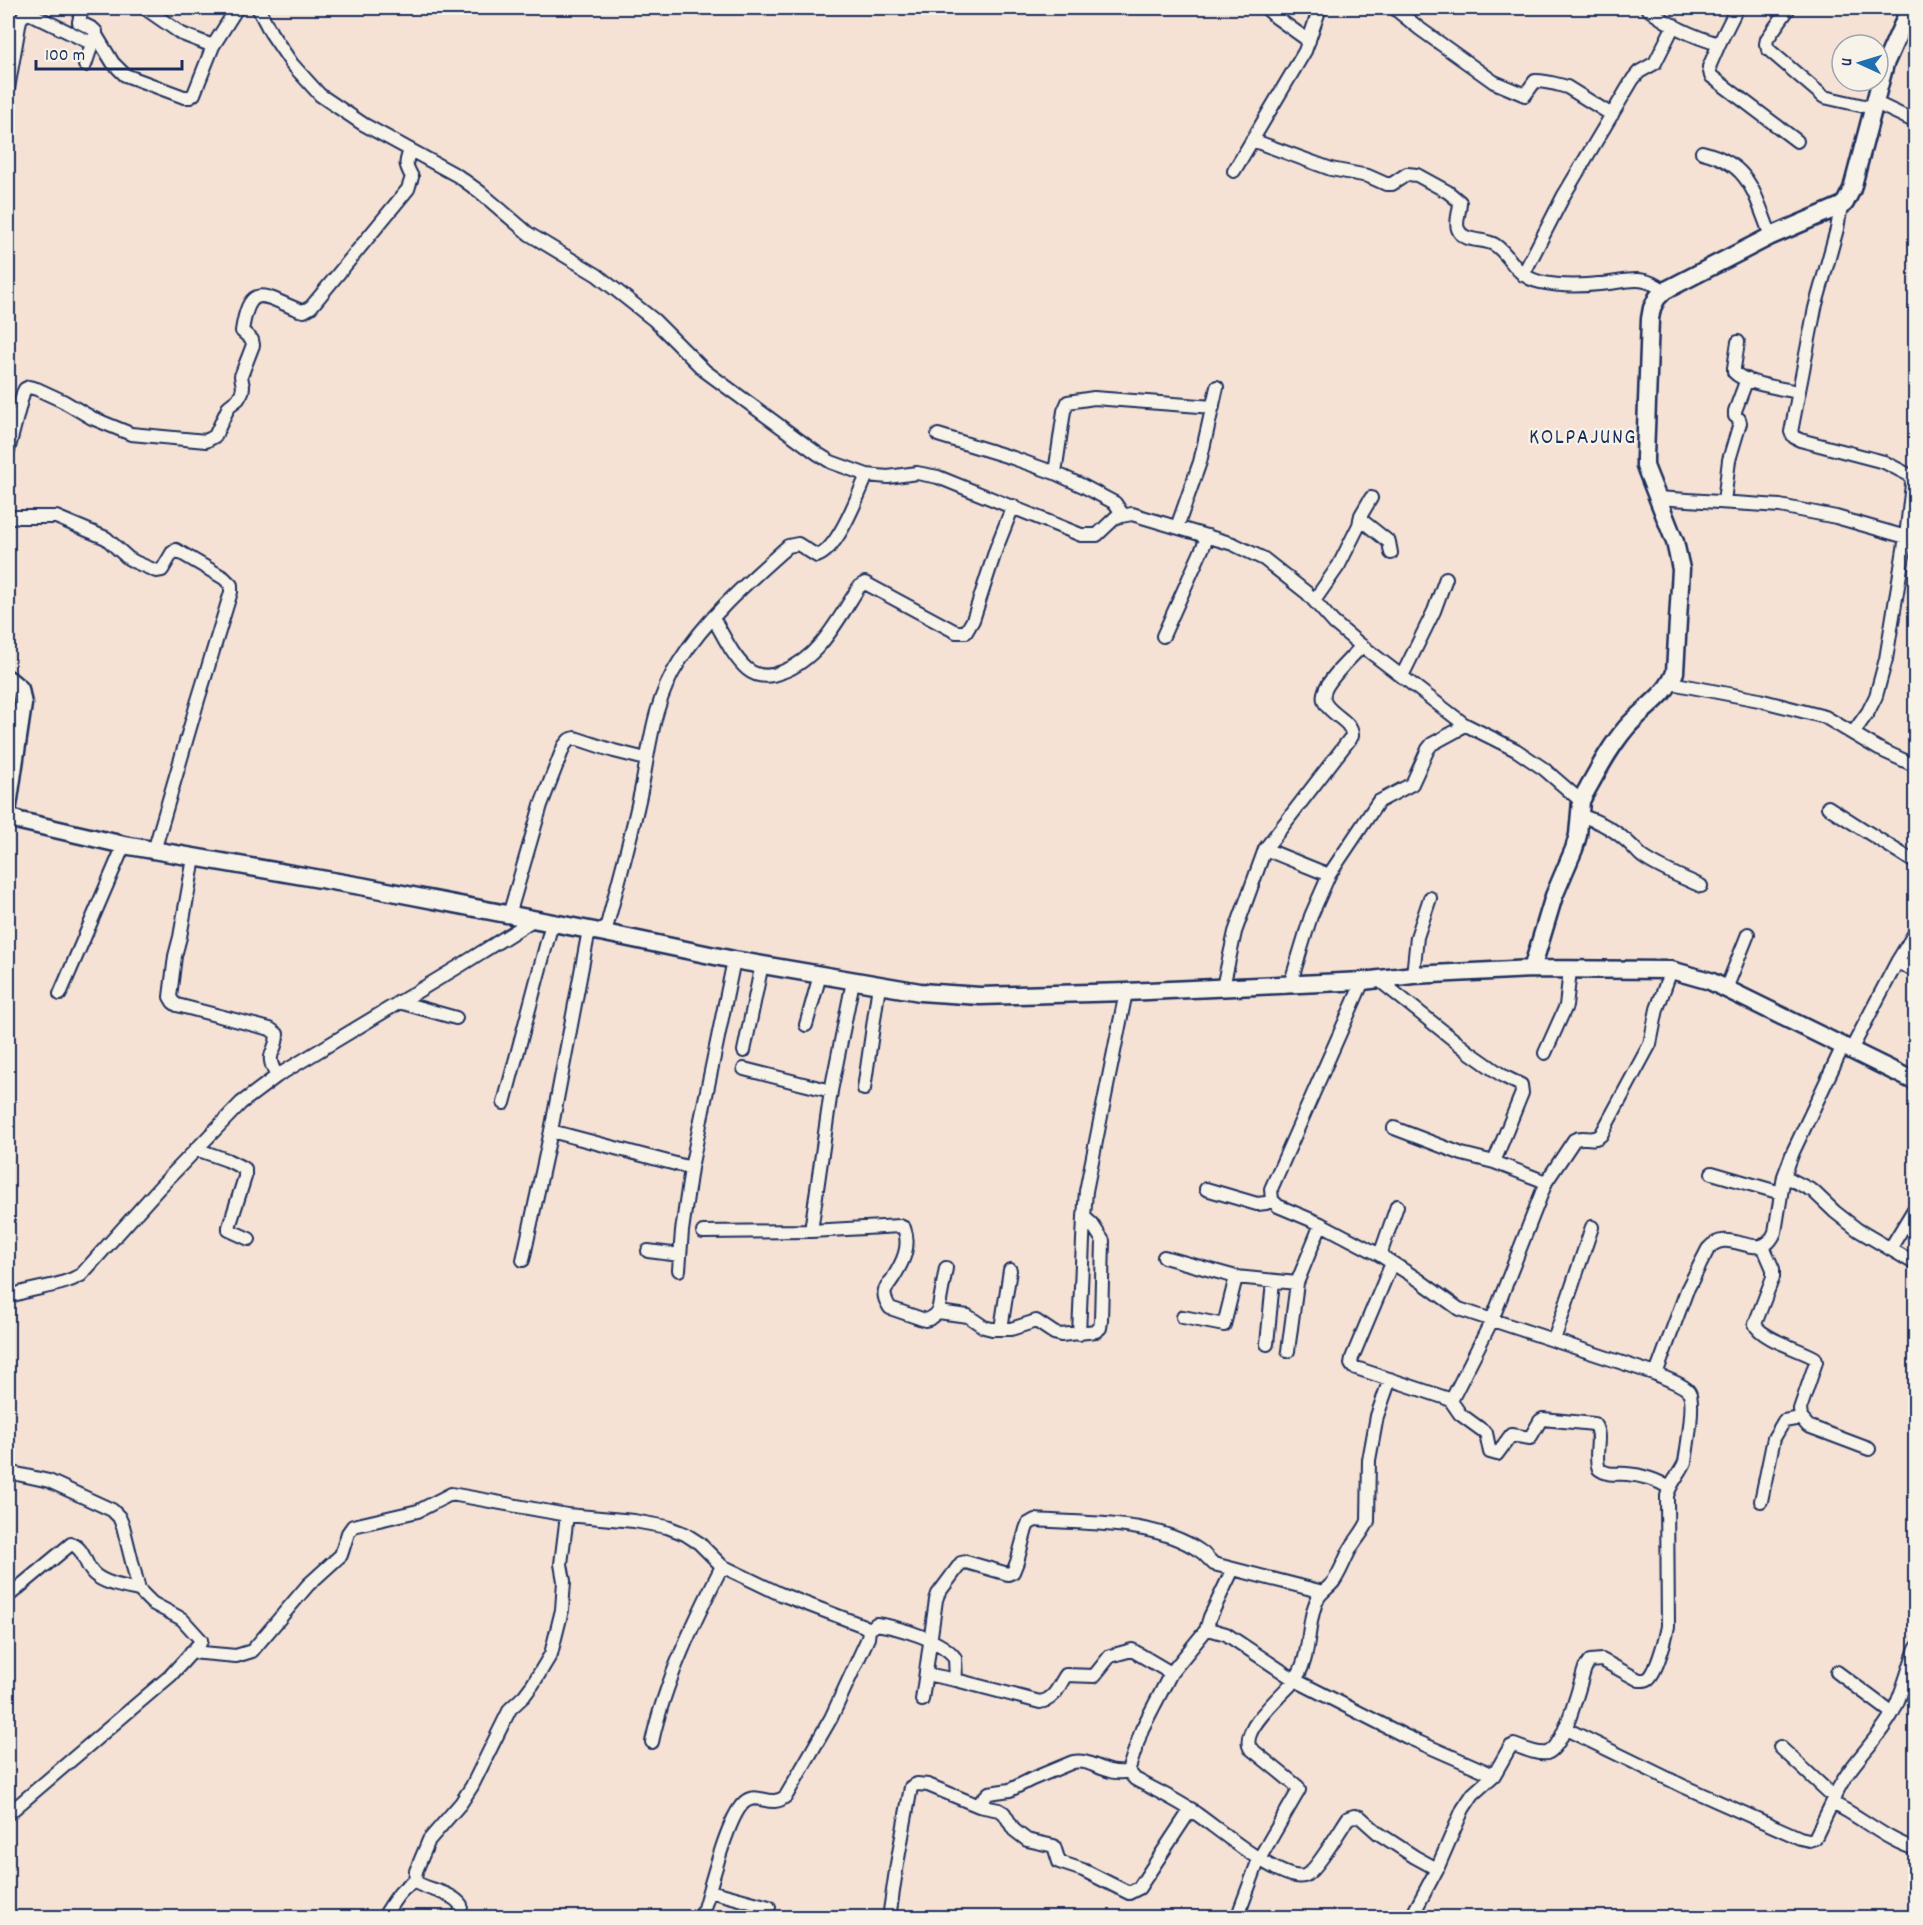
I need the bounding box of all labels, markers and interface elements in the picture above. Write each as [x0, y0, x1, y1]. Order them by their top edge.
scale bar [36, 33, 182, 71]
north arrow [1830, 33, 1890, 93]
text: 100 m [45, 44, 85, 69]
text: U [1836, 57, 1859, 67]
district label: KOLPAJUNG [1529, 423, 1637, 454]

